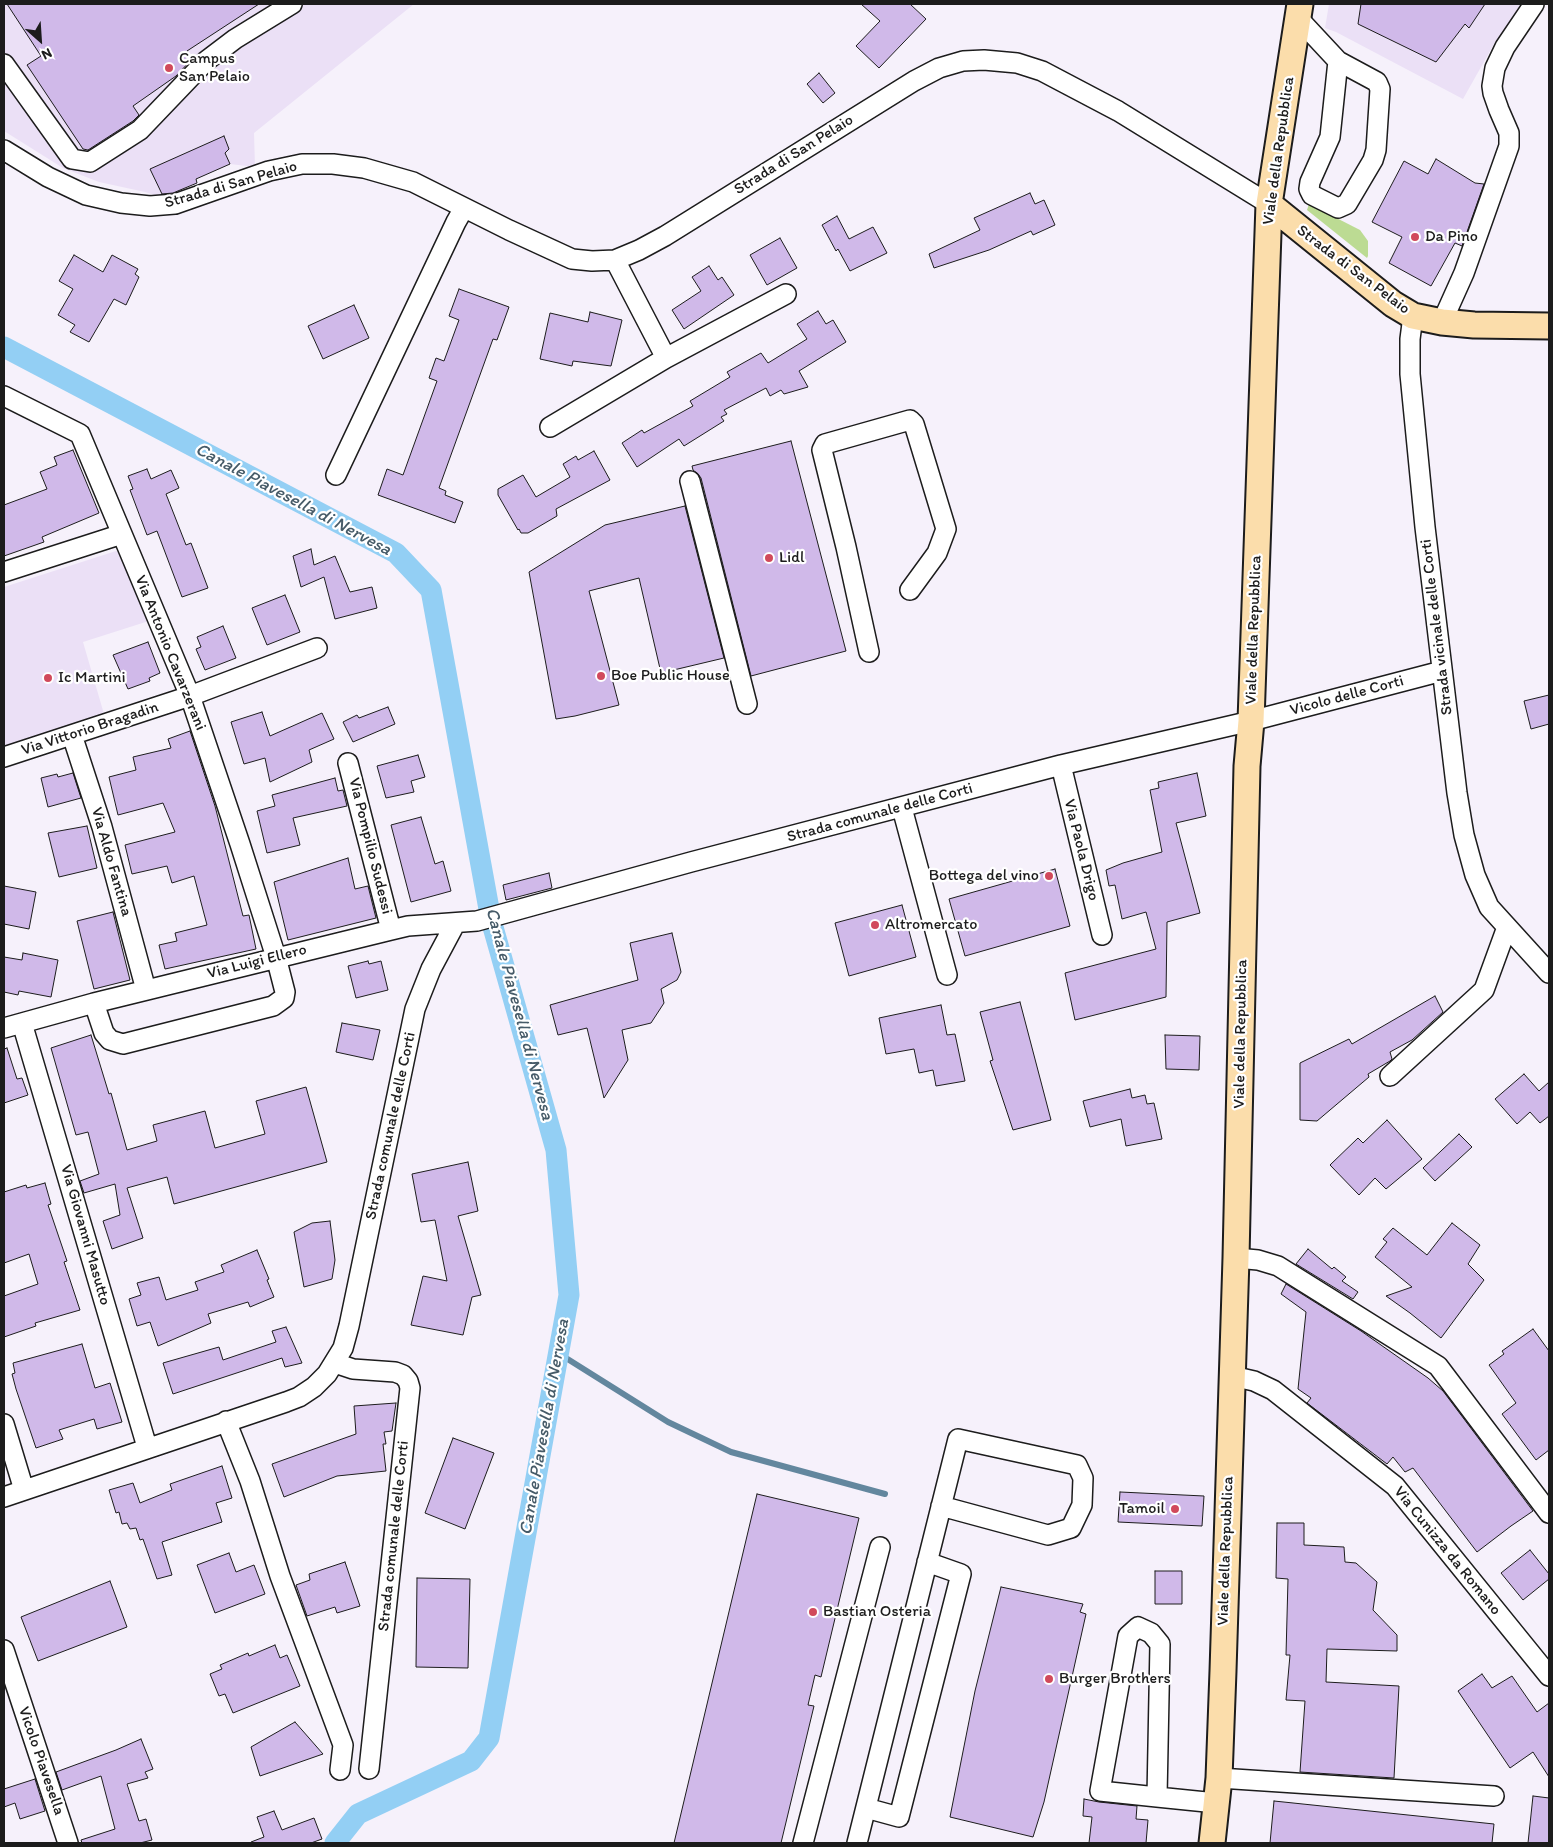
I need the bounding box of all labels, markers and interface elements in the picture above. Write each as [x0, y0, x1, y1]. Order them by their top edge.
north arrow [15, 15, 65, 65]
text: N [39, 44, 55, 64]
place label: Campus San Pelaio [179, 49, 250, 87]
marker: Campus San Pelaio [163, 62, 175, 74]
street label: Viale della Repubblica [1259, 76, 1299, 226]
street label: Strada di San Pelaio [731, 111, 857, 199]
street label: Strada di San Pelaio [163, 157, 299, 213]
street label: Strada di San Pelaio [1293, 221, 1413, 319]
place label: Da Pino [1425, 227, 1478, 247]
marker: Da Pino [1409, 231, 1421, 243]
water label: Canale Piavesella di Nervesa [191, 439, 395, 561]
street label: Strada vicinale delle Corti [1417, 538, 1457, 716]
place label: Lidl [779, 548, 805, 568]
marker: Lidl [763, 552, 775, 564]
street label: Viale della Repubblica [1242, 555, 1266, 705]
street label: Via Antonio Cavarzerani [130, 573, 210, 733]
place label: Boe Public House [611, 666, 730, 686]
place label: Ic Martini [58, 668, 126, 688]
marker: Boe Public House [595, 670, 607, 682]
marker: Ic Martini [42, 672, 54, 684]
street label: Vicolo delle Corti [1288, 672, 1406, 720]
street label: Via Vittorio Bragadin [19, 698, 161, 760]
street label: Via Pompilio Sudessi [344, 776, 396, 916]
street label: Strada comunale delle Corti [785, 779, 975, 847]
street label: Via Paola Drigo [1059, 797, 1103, 903]
street label: Via Aldo Fantina [86, 805, 136, 919]
place label: Bottega del vino [929, 866, 1039, 886]
marker: Bottega del vino [1043, 870, 1055, 882]
water label: Canale Piavesella di Nervesa [480, 905, 558, 1123]
place label: Altromercato [885, 915, 977, 935]
marker: Altromercato [869, 919, 881, 931]
street label: Via Luigi Ellero [205, 940, 309, 984]
street label: Viale della Repubblica [1230, 959, 1252, 1109]
street label: Strada comunale delle Corti [362, 1030, 420, 1222]
street label: Via Giovanni Masutto [56, 1162, 114, 1308]
water label: Canale Piavesella di Nervesa [515, 1317, 575, 1537]
street label: Strada comunale delle Corti [374, 1440, 414, 1632]
street label: Viale della Repubblica [1214, 1476, 1238, 1626]
street label: Via Cunizza da Romano [1389, 1483, 1505, 1619]
place label: Tamoil [1119, 1499, 1165, 1519]
marker: Tamoil [1169, 1503, 1181, 1515]
place label: Bastian Osteria [823, 1602, 931, 1622]
marker: Bastian Osteria [807, 1606, 819, 1618]
place label: Burger Brothers [1059, 1669, 1171, 1689]
marker: Burger Brothers [1043, 1673, 1055, 1685]
street label: Vicolo Piavesella [13, 1704, 69, 1818]

